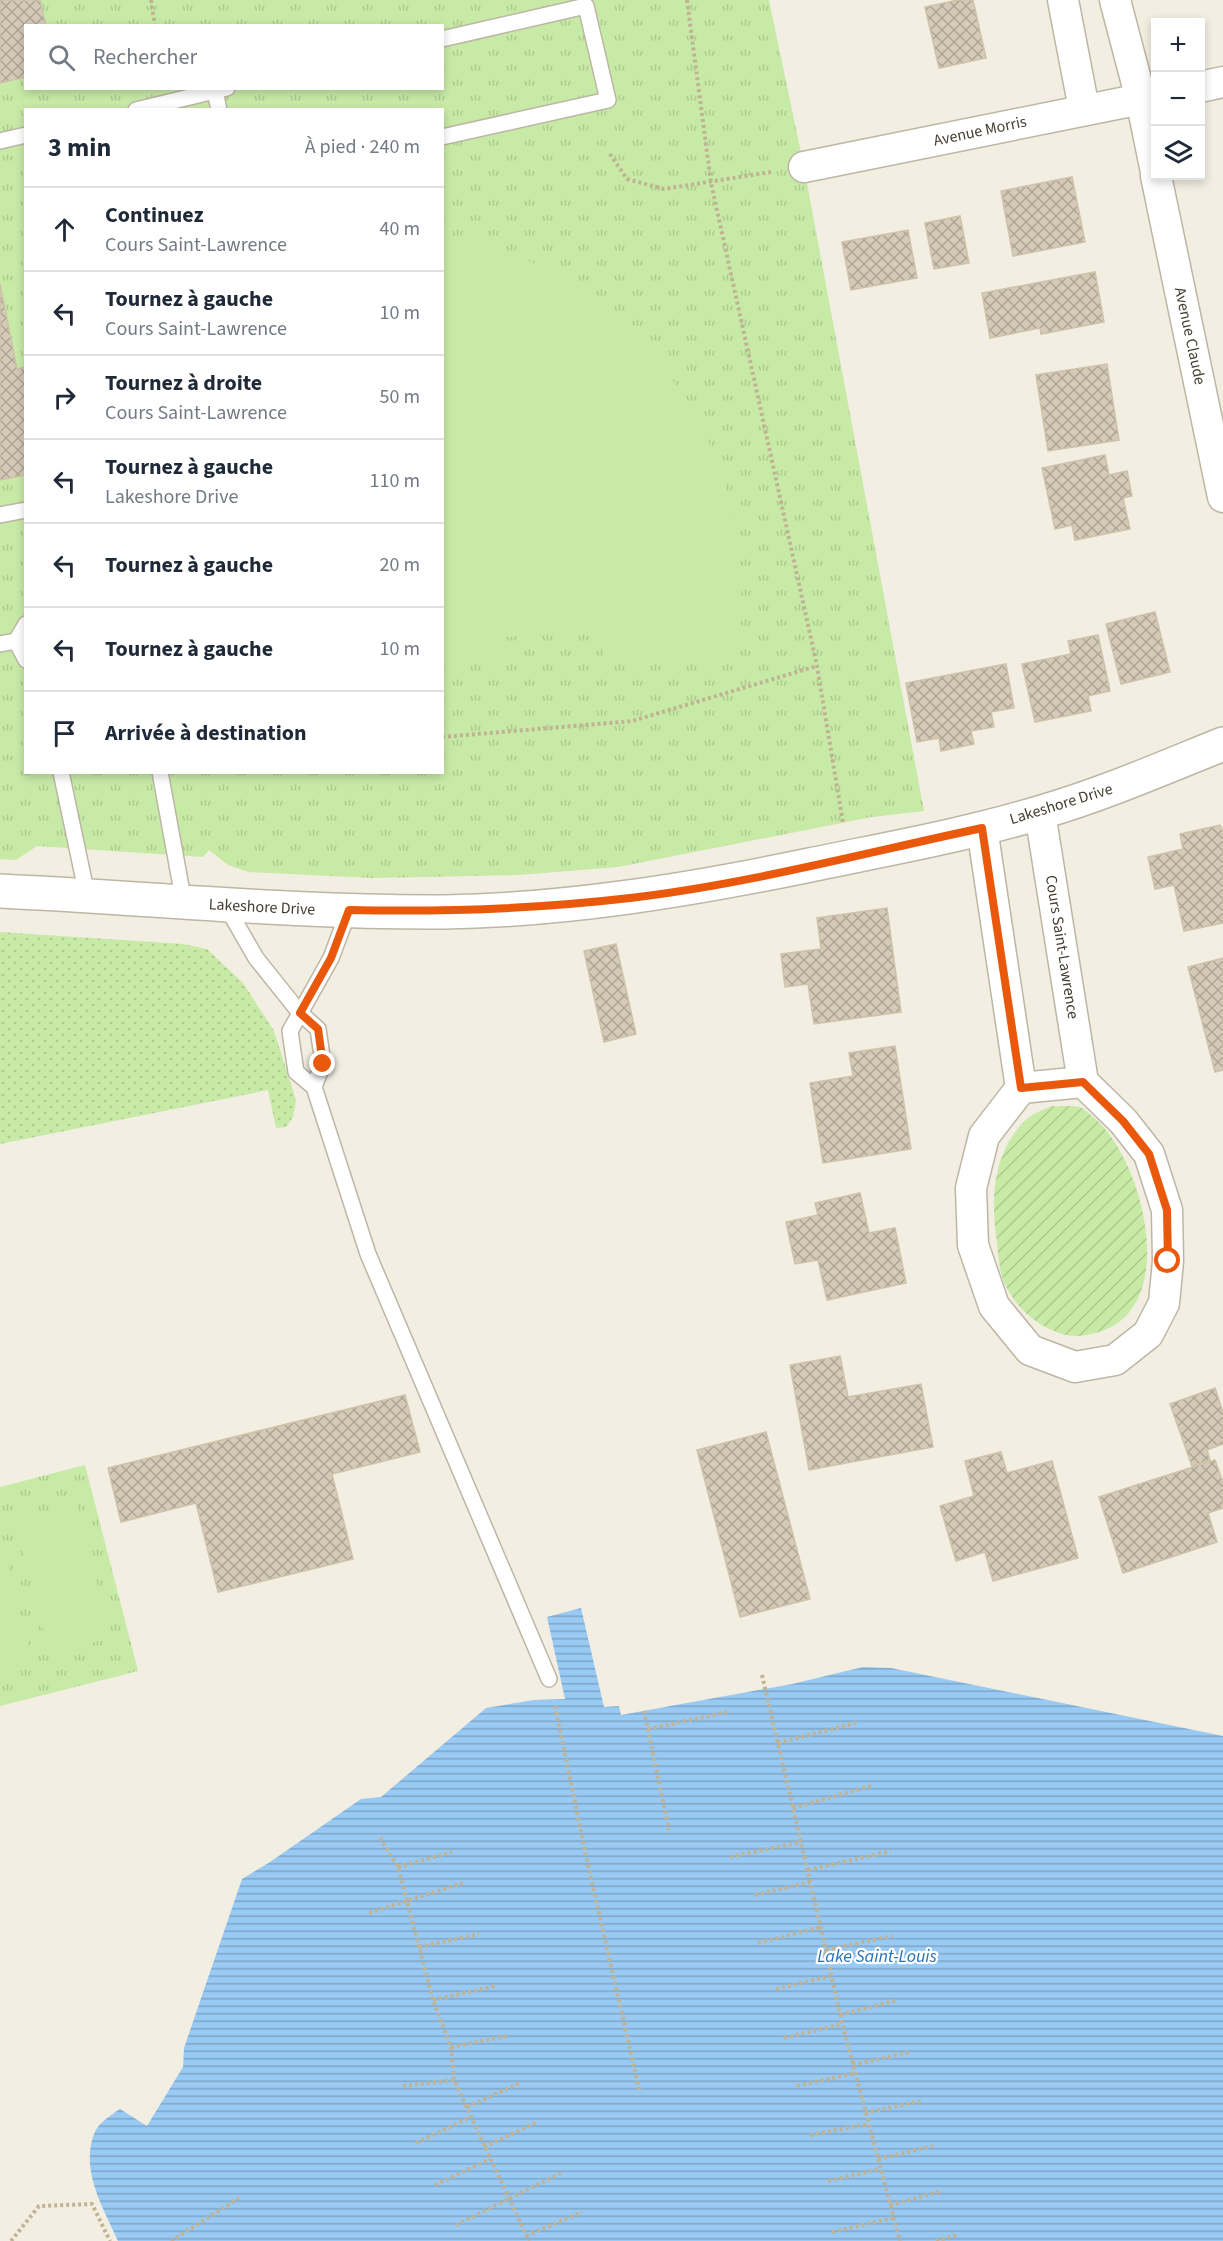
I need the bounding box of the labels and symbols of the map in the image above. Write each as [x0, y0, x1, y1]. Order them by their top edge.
street label: Avenue Morris [931, 110, 1029, 152]
street label: Avenue Claude [1169, 285, 1211, 387]
street label: Lakeshore Drive [1007, 778, 1115, 830]
street label: Cours Saint-Lawrence [1040, 873, 1084, 1021]
street label: Lakeshore Drive [208, 893, 316, 921]
route end [309, 1050, 335, 1076]
route start [1154, 1247, 1180, 1273]
water label: Lake Saint-Louis [817, 1944, 937, 1969]

